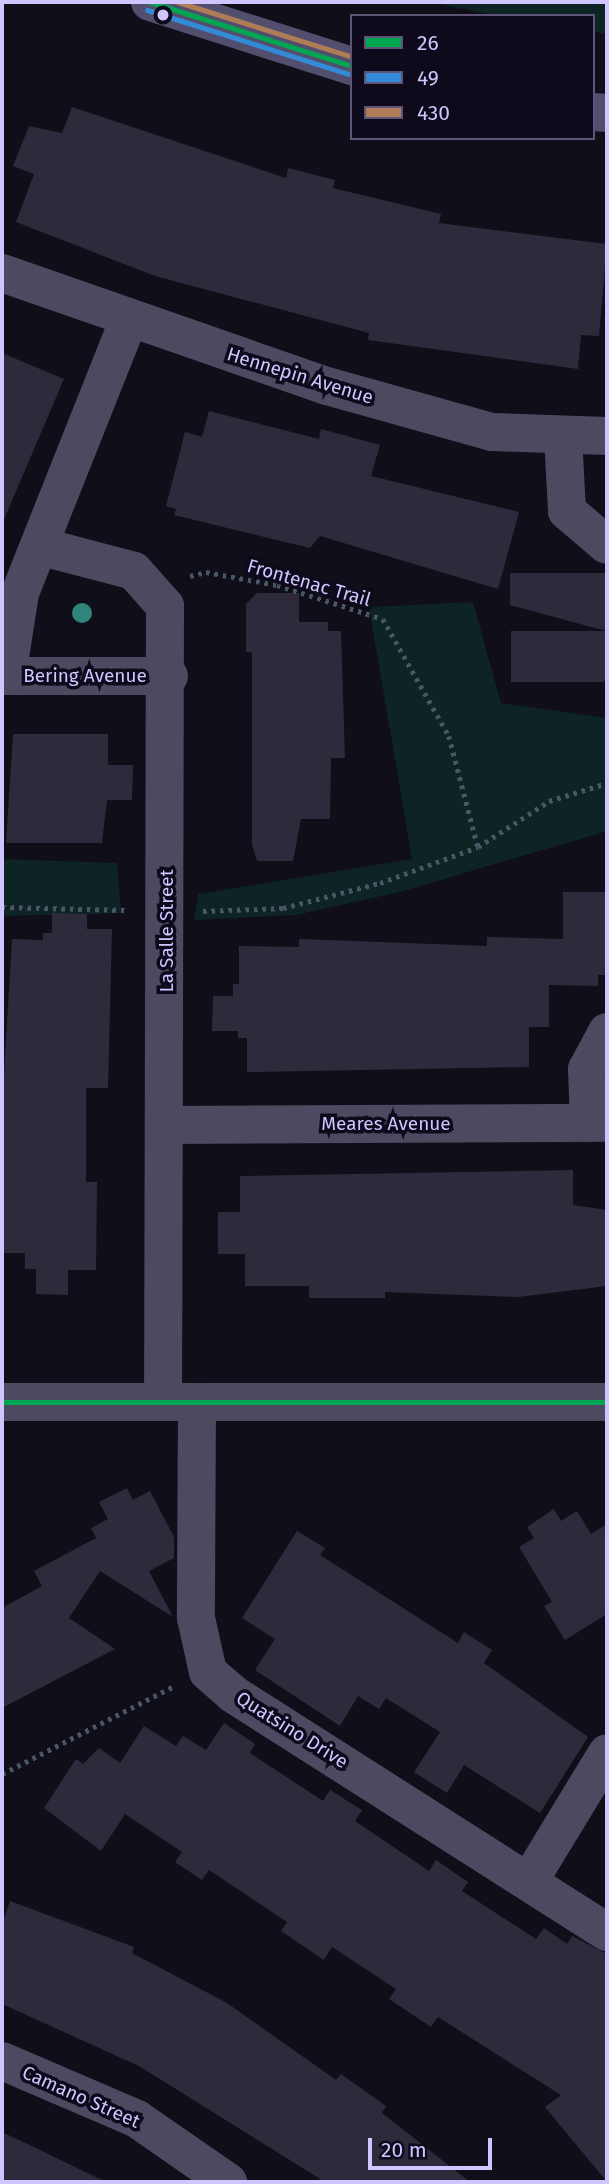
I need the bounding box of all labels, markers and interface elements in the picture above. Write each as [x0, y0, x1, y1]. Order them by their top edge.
unlabelled marker [156, 8, 170, 22]
legend [350, 14, 595, 140]
text: 26 [417, 30, 439, 56]
text: 49 [417, 65, 439, 91]
text: 430 [417, 100, 450, 126]
street label: Hennepin Avenue [224, 343, 376, 409]
street label: Frontenac Trail [245, 554, 373, 612]
street label: Bering Avenue [23, 665, 147, 687]
street label: La Salle Street [156, 869, 178, 993]
street label: Meares Avenue [321, 1113, 451, 1135]
street label: Quatsino Drive [232, 1687, 352, 1773]
street label: Camano Street [19, 2061, 143, 2133]
scale bar [371, 2124, 495, 2168]
text: 20 m [381, 2137, 427, 2163]

